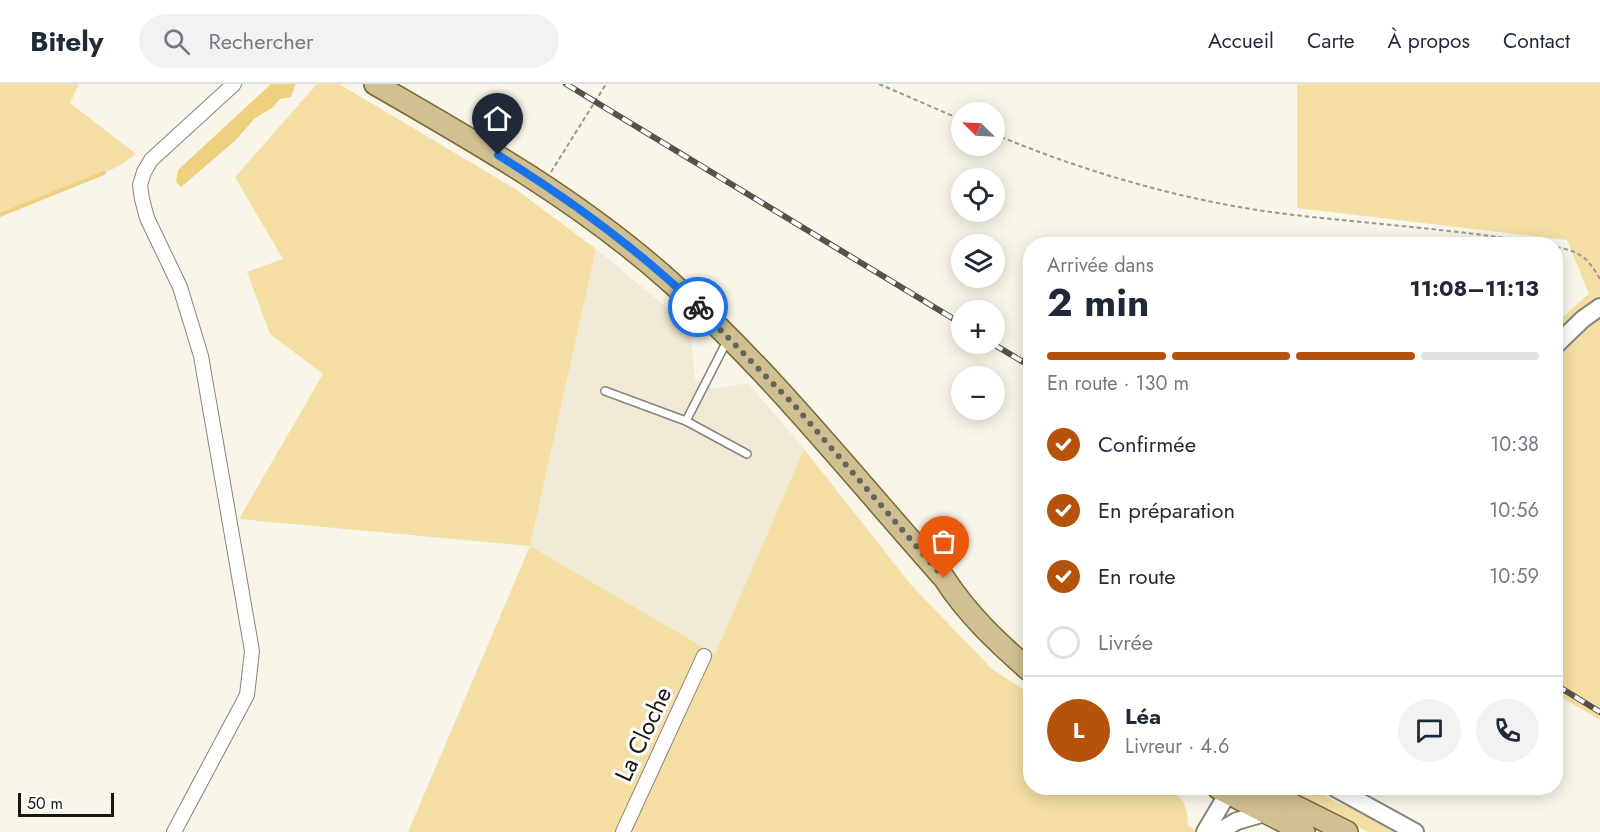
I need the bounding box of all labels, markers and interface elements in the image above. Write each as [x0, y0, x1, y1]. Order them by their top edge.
search box [139, 14, 559, 68]
text: Bitely [30, 21, 103, 62]
icon: search [160, 25, 193, 58]
text: Rechercher [208, 25, 314, 57]
text: Accueil [1208, 26, 1274, 56]
text: Carte [1307, 26, 1355, 56]
text: À propos [1388, 26, 1470, 56]
text: Contact [1503, 26, 1570, 56]
pin [472, 93, 523, 155]
icon: home [481, 102, 514, 135]
north arrow [951, 102, 1005, 156]
map controls [951, 102, 1005, 420]
button: locate [951, 168, 1005, 222]
button: layers [951, 234, 1005, 288]
text: Arrivée dans [1047, 251, 1154, 280]
text: 11:08–11:13 [1410, 272, 1539, 304]
text: 2 min [1047, 274, 1149, 331]
courier [668, 277, 728, 337]
icon: bike [682, 291, 715, 324]
button: + [951, 300, 1005, 354]
button: − [951, 366, 1005, 420]
text: En route · 130 m [1047, 369, 1189, 398]
icon: check [1047, 428, 1080, 461]
text: Confirmée [1098, 428, 1196, 460]
text: 10:38 [1490, 430, 1539, 459]
icon: check [1047, 494, 1080, 527]
text: En préparation [1098, 494, 1235, 526]
text: 10:56 [1489, 496, 1539, 525]
pin [918, 516, 969, 578]
icon: bag [927, 525, 960, 558]
icon: check [1047, 560, 1080, 593]
text: En route [1098, 560, 1176, 592]
text: 10:59 [1489, 562, 1539, 591]
text: Livrée [1098, 626, 1153, 658]
street label: La Cloche [606, 681, 680, 787]
button: chat [1398, 699, 1461, 762]
button: phone [1476, 699, 1539, 762]
text: Léa [1125, 700, 1161, 732]
text: L [1073, 714, 1084, 746]
text: Livreur · 4.6 [1125, 732, 1229, 761]
scale bar [18, 790, 114, 818]
text: 50 m [27, 792, 63, 815]

